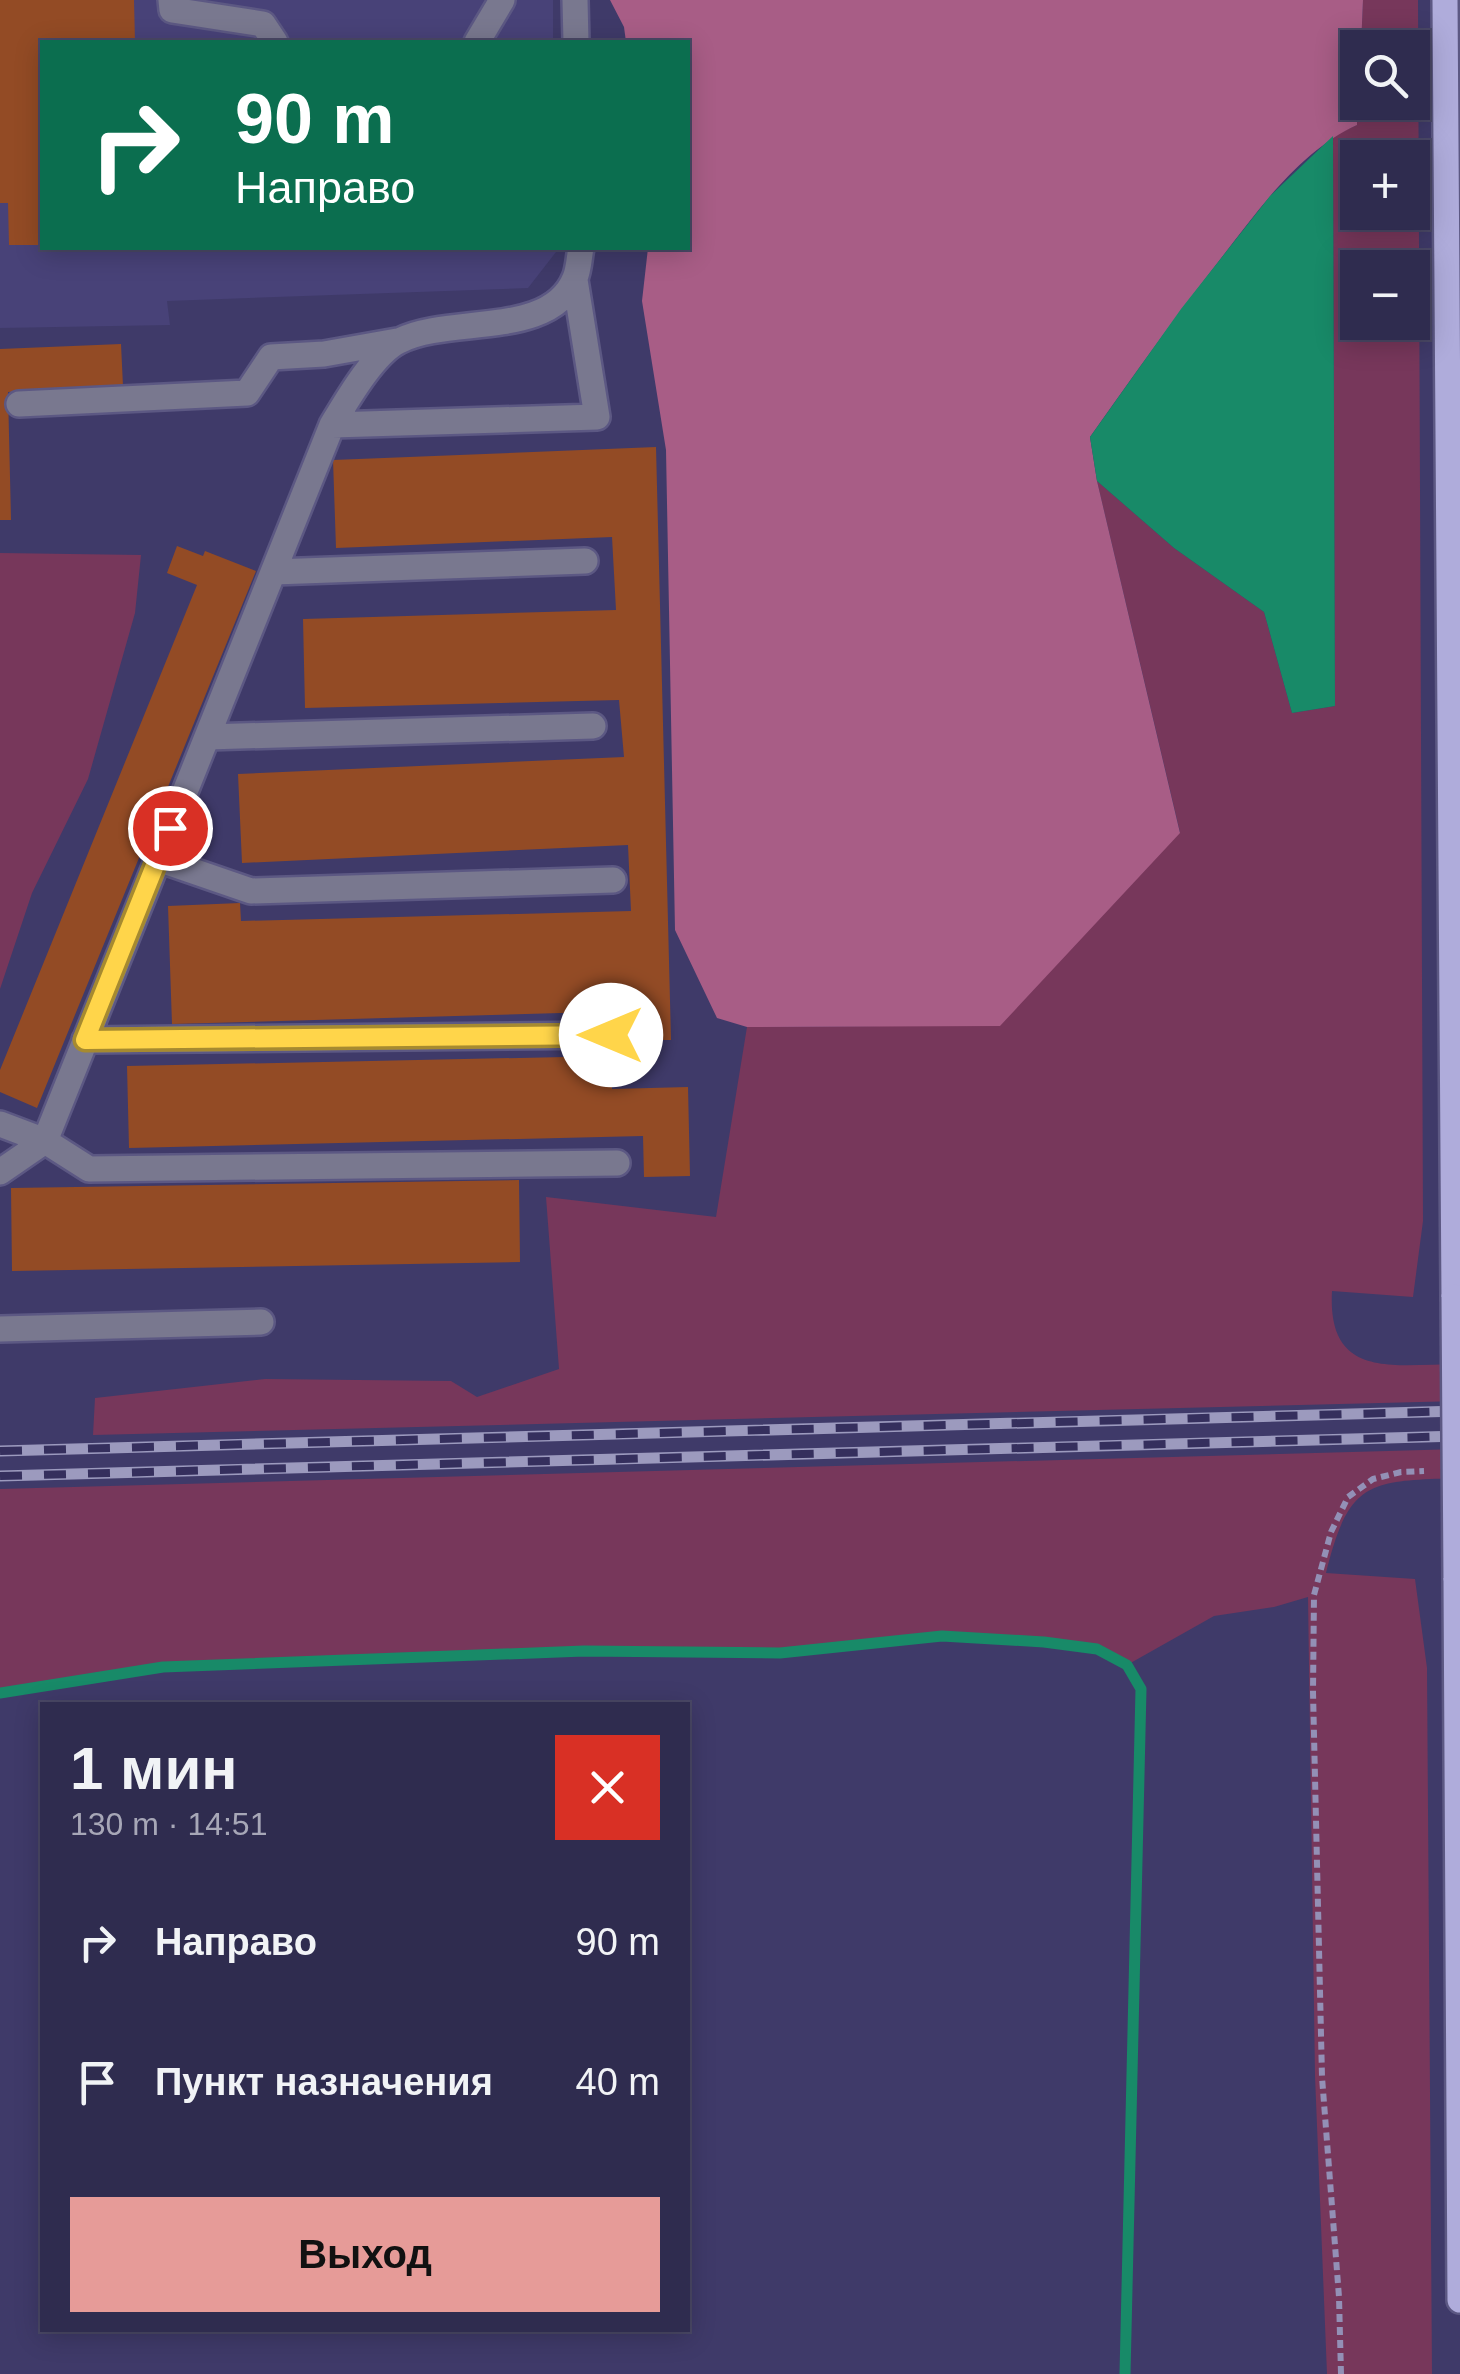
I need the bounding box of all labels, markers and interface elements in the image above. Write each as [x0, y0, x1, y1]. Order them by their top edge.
map controls [1340, 30, 1430, 340]
button: search [1340, 30, 1430, 120]
icon: right [70, 80, 200, 210]
text: 90 m [235, 80, 395, 158]
button: + [1340, 140, 1430, 230]
text: Направо [235, 162, 415, 213]
button: − [1340, 250, 1430, 340]
pin [128, 786, 213, 871]
icon: arrive [143, 801, 198, 856]
position arrow [559, 983, 663, 1087]
text: 1 мин [70, 1735, 238, 1802]
button: close [555, 1735, 660, 1840]
text: 130 m · 14:51 [70, 1806, 267, 1842]
icon: right [70, 1915, 125, 1970]
text: Направо [155, 1921, 317, 1963]
text: 90 m [576, 1921, 660, 1963]
icon: arrive [70, 2055, 125, 2110]
text: Пункт назначения [155, 2061, 493, 2103]
text: 40 m [576, 2061, 660, 2103]
button: Выход [70, 2197, 660, 2312]

